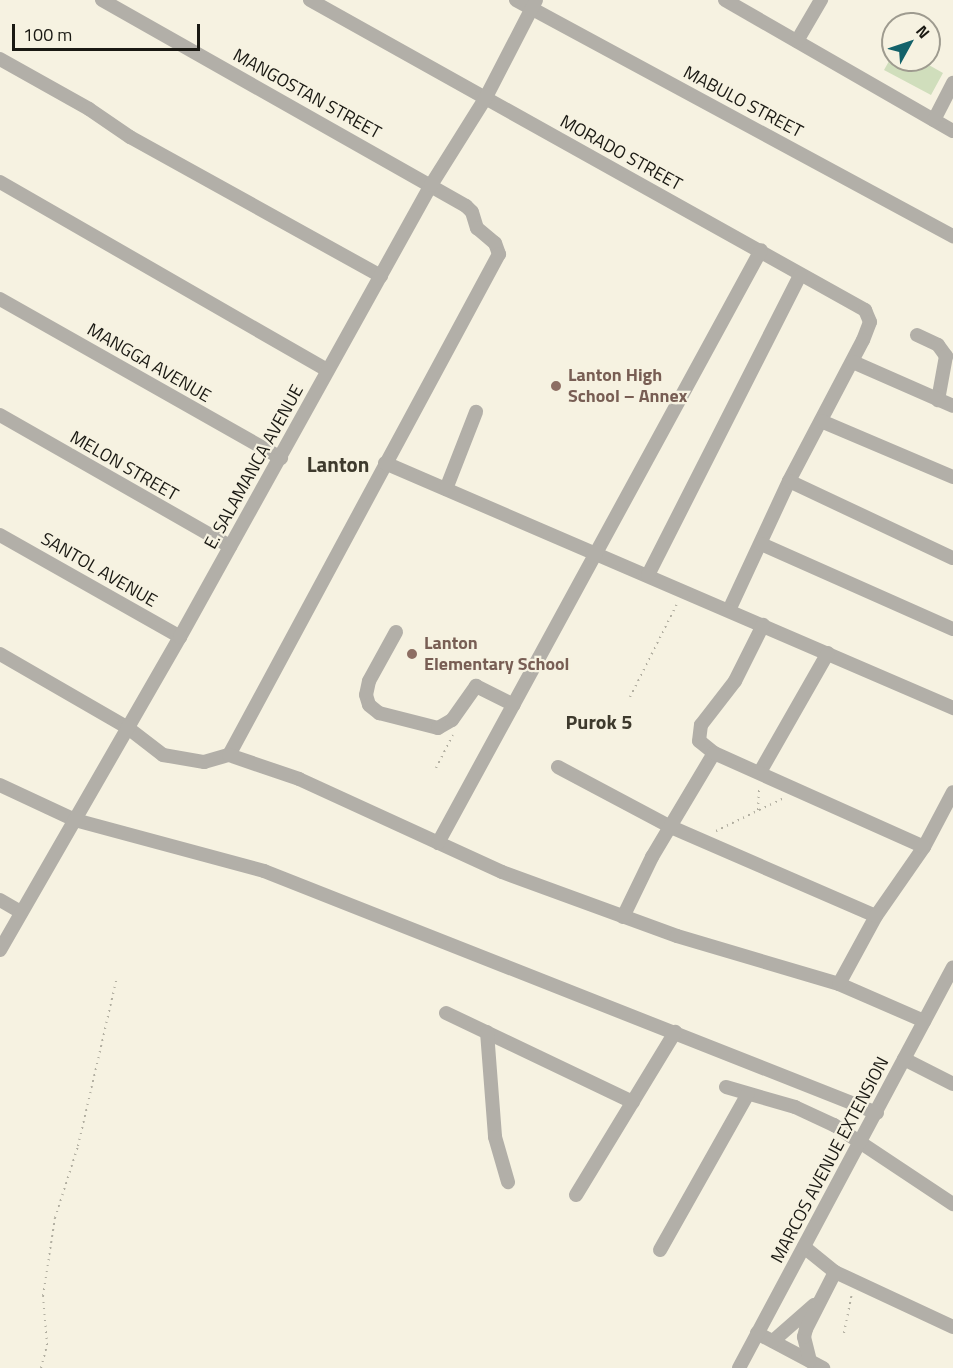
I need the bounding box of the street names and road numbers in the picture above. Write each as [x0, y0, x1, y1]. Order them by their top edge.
street label: MANGOSTAN STREET [229, 44, 385, 144]
street label: MABULO STREET [680, 61, 806, 143]
street label: MORADO STREET [556, 111, 686, 195]
street label: MANGGA AVENUE [83, 319, 215, 407]
street label: E. SALAMANCA AVENUE [200, 381, 308, 553]
street label: MELON STREET [66, 426, 182, 506]
street label: SANTOL AVENUE [37, 528, 161, 612]
street label: MARCOS AVENUE EXTENSION [766, 1053, 894, 1267]

